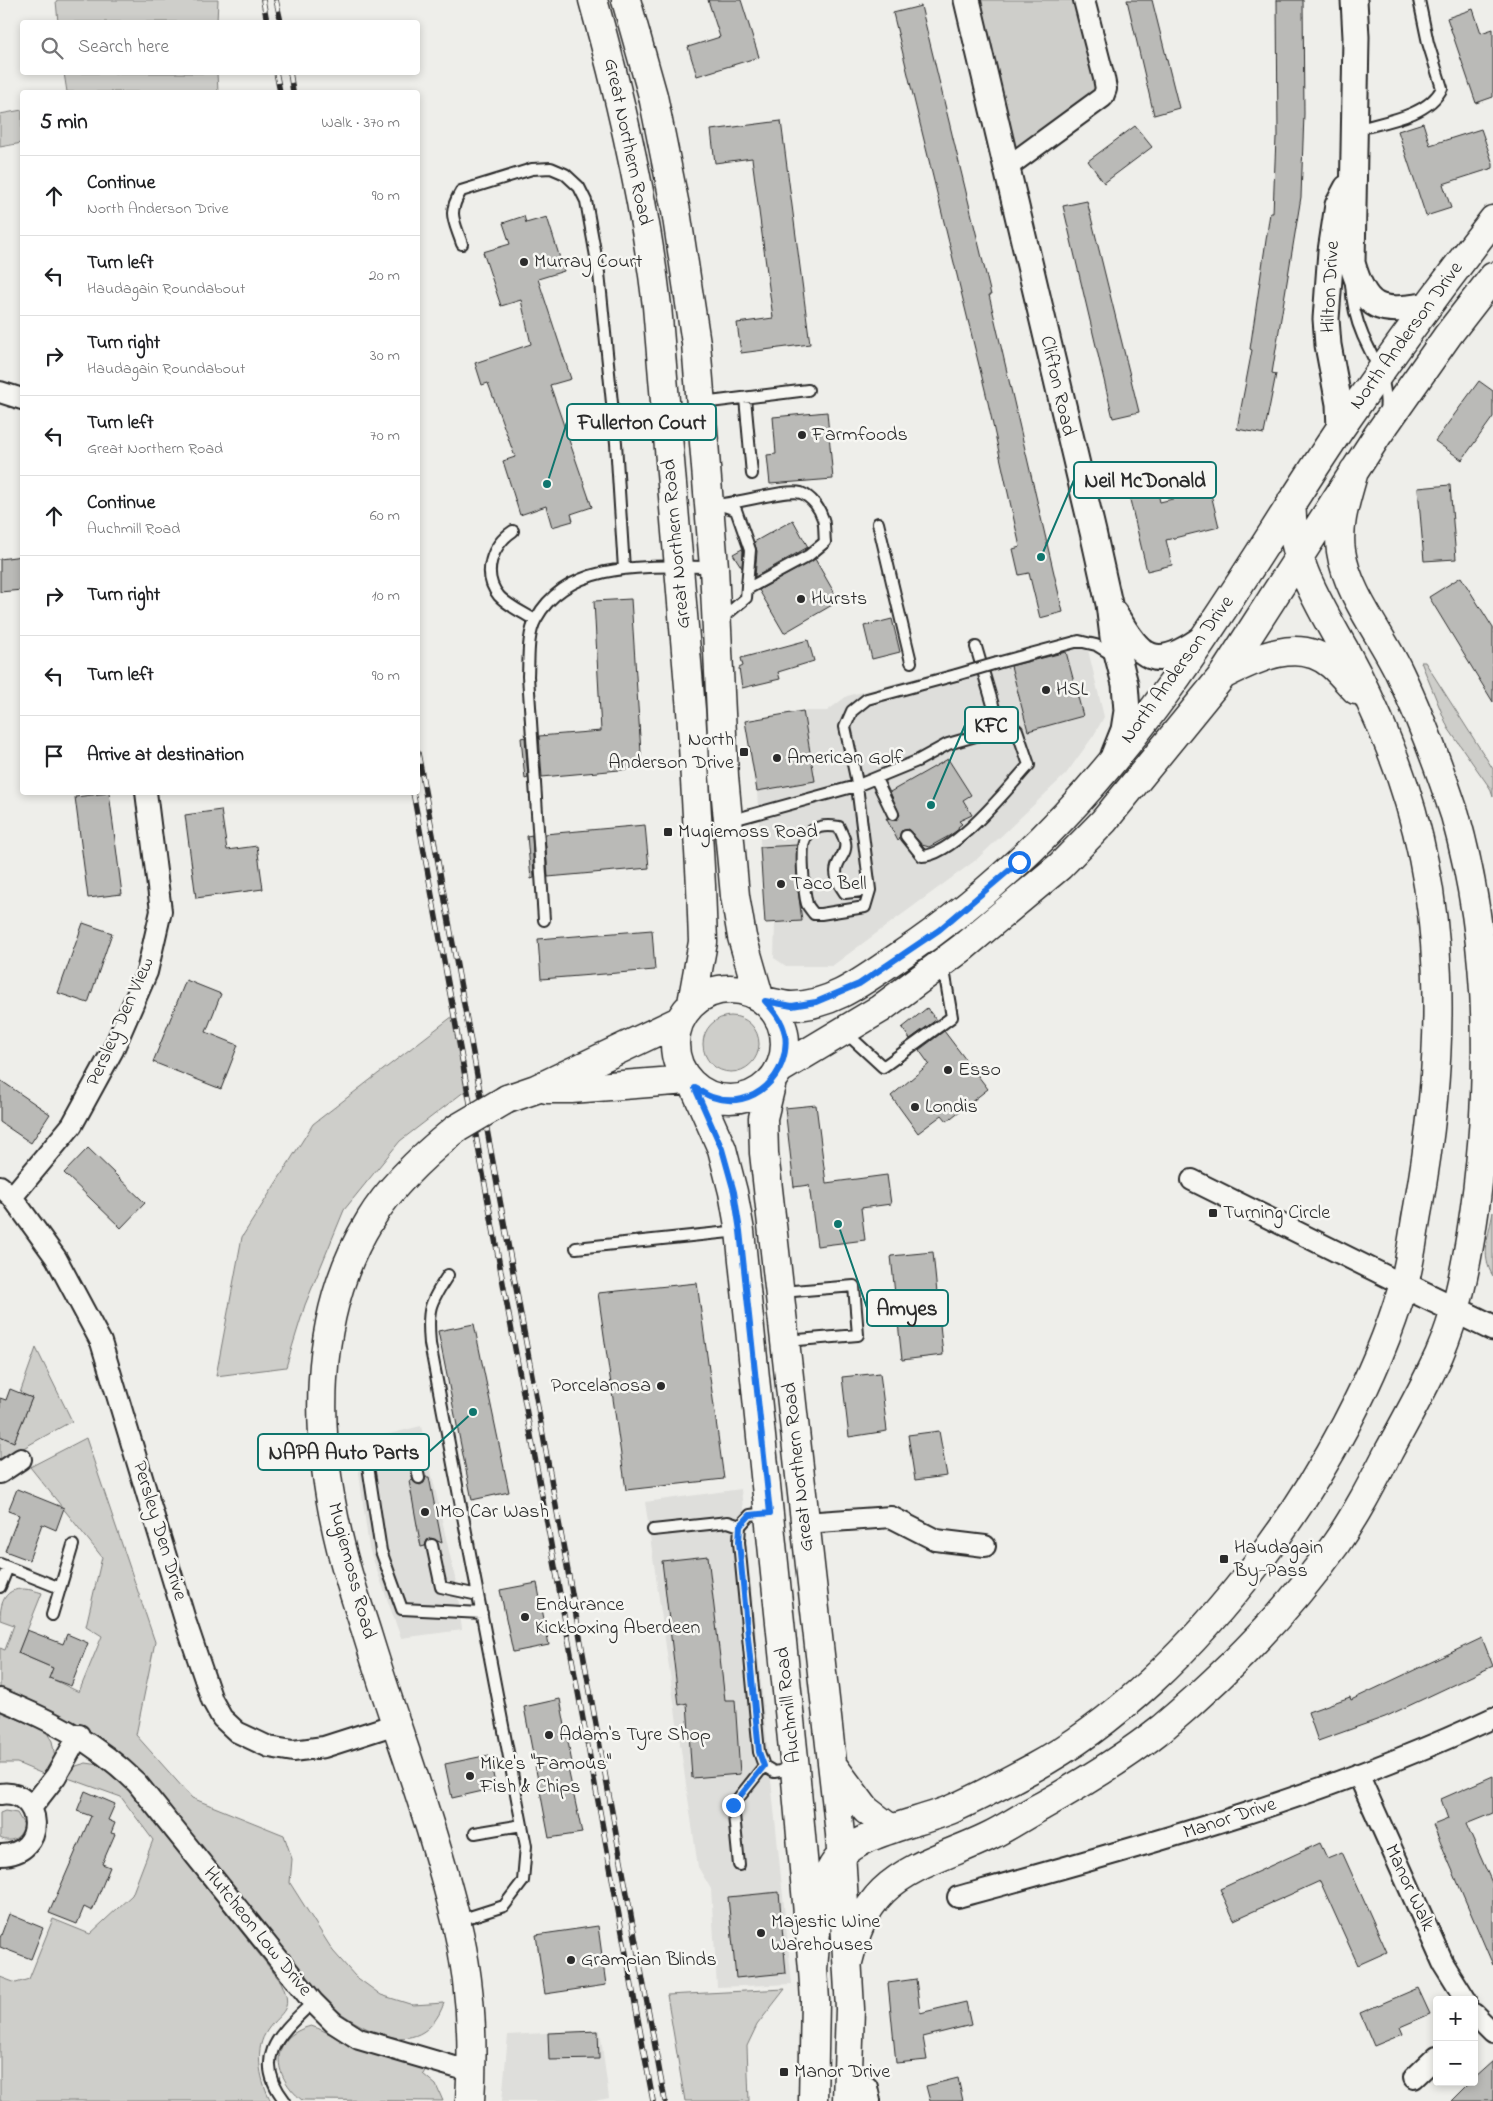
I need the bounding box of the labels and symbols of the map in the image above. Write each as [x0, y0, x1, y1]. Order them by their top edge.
street label: Great Northern Road [595, 56, 659, 228]
street label: Hilton Drive [1314, 240, 1348, 334]
place label: Murray Court [534, 248, 643, 277]
marker: Murray Court [518, 256, 530, 268]
street label: North Anderson Drive [1343, 256, 1471, 416]
street label: Clifton Road [1031, 333, 1083, 439]
callout: Fullerton Court [567, 404, 716, 440]
text: Fullerton Court [577, 409, 707, 439]
place label: Farmfoods [811, 421, 908, 450]
marker: Farmfoods [796, 429, 808, 441]
street label: Great Northern Road [655, 458, 699, 630]
callout: Neil McDonald [1074, 462, 1216, 498]
text: Neil McDonald [1084, 467, 1206, 497]
place label: Hursts [811, 585, 867, 614]
street label: North Anderson Drive [1114, 590, 1242, 750]
marker: Hursts [795, 593, 807, 605]
place label: HSL [1056, 676, 1088, 705]
marker: HSL [1040, 684, 1052, 696]
callout: KFC [965, 707, 1018, 743]
text: KFC [974, 712, 1008, 742]
place label: North Anderson Drive [608, 726, 734, 778]
place label: American Golf [787, 744, 904, 773]
marker: North Anderson Drive [738, 746, 750, 758]
marker: American Golf [771, 752, 783, 764]
place label: Mugiemoss Road [678, 818, 818, 848]
marker: Mugiemoss Road [662, 826, 674, 838]
route start [1008, 851, 1031, 874]
place label: Taco Bell [791, 870, 867, 899]
marker: Taco Bell [775, 878, 787, 890]
street label: Persley Den View [80, 953, 162, 1091]
place label: Esso [958, 1056, 1001, 1085]
marker: Esso [942, 1064, 954, 1076]
place label: Londis [925, 1093, 978, 1122]
marker: Londis [909, 1101, 921, 1113]
place label: Turning Circle [1223, 1199, 1330, 1229]
marker: Turning Circle [1207, 1207, 1219, 1219]
callout: Amyes [867, 1290, 948, 1326]
text: Amyes [876, 1295, 938, 1327]
place label: Porcelanosa [551, 1372, 651, 1401]
marker: Porcelanosa [655, 1380, 667, 1392]
street label: Great Northern Road [776, 1381, 822, 1553]
callout: NAPA Auto Parts [258, 1434, 429, 1470]
text: NAPA Auto Parts [269, 1439, 420, 1469]
street label: Persley Den Drive [124, 1458, 194, 1604]
place label: IMO Car Wash [435, 1498, 549, 1527]
street label: Mugiemoss Road [318, 1500, 383, 1643]
marker: IMO Car Wash [419, 1506, 431, 1518]
place label: Haudagain By-Pass [1233, 1534, 1323, 1586]
marker: Haudagain By-Pass [1218, 1553, 1230, 1565]
place label: Endurance Kickboxing Aberdeen [535, 1591, 701, 1644]
marker: Endurance Kickboxing Aberdeen [519, 1611, 531, 1623]
street label: Auchmill Road [768, 1646, 810, 1764]
place label: Adam's Tyre Shop [559, 1721, 711, 1750]
marker: Adam's Tyre Shop [543, 1729, 555, 1741]
place label: Mike's "Famous" Fish & Chips [479, 1750, 612, 1802]
marker: Mike's "Famous" Fish & Chips [464, 1770, 476, 1782]
street label: Manor Drive [1180, 1790, 1280, 1848]
route end [722, 1794, 745, 1817]
street label: Manor Walk [1376, 1840, 1442, 1936]
street label: Hutcheon Low Drive [195, 1861, 319, 2003]
place label: Majestic Wine Warehouses [771, 1908, 880, 1960]
marker: Majestic Wine Warehouses [755, 1927, 767, 1939]
place label: Grampian Blinds [581, 1946, 717, 1975]
marker: Grampian Blinds [565, 1954, 577, 1966]
place label: Manor Drive [794, 2058, 890, 2087]
marker: Manor Drive [778, 2066, 790, 2078]

